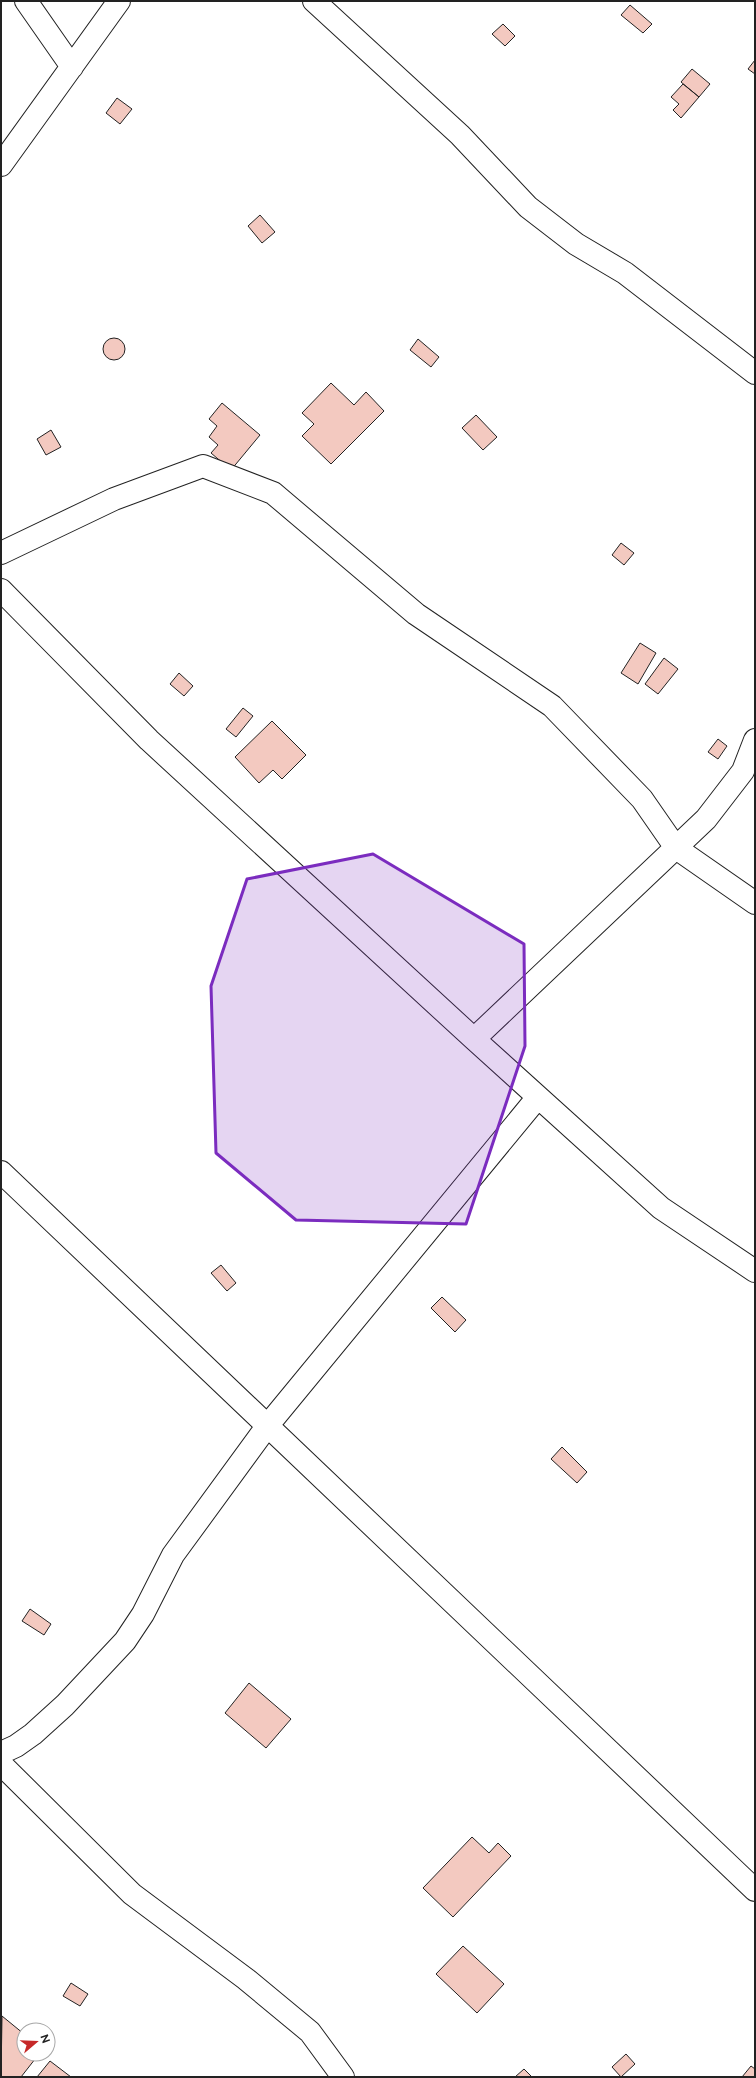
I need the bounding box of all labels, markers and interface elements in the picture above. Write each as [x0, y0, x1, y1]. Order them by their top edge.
north arrow [16, 2022, 56, 2062]
text: N [37, 2033, 52, 2045]

